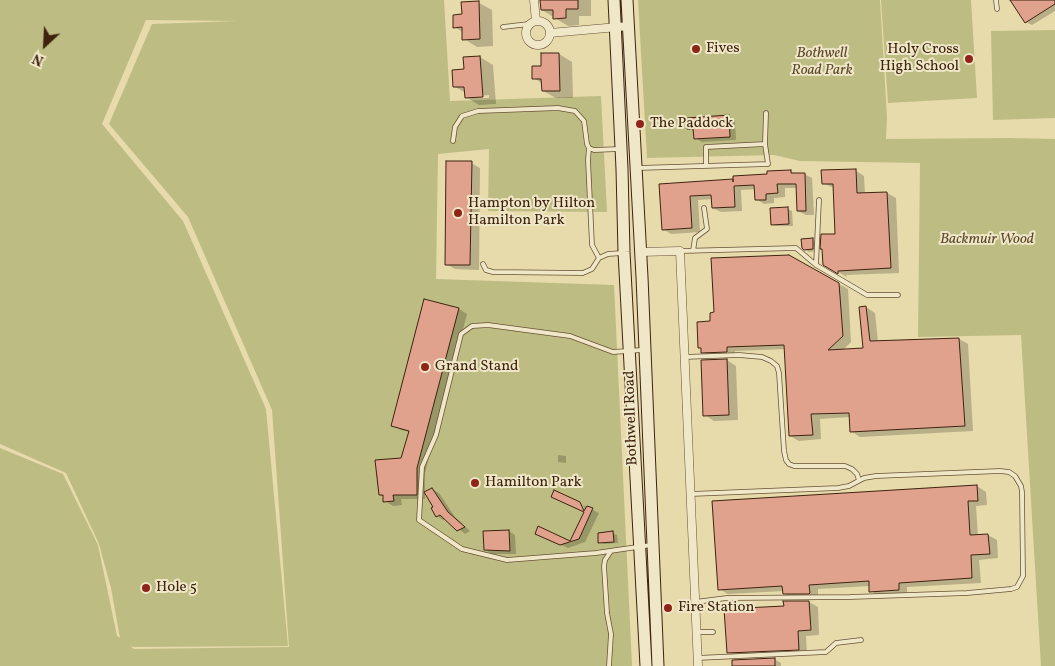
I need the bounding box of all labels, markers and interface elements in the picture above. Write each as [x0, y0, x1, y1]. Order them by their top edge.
north arrow [20, 20, 70, 70]
place label: Fives [706, 40, 740, 58]
place label: Holy Cross High School [880, 41, 959, 76]
marker: Fives [690, 43, 702, 55]
park label: Bothwell Road Park [791, 45, 853, 80]
text: N [30, 48, 47, 70]
marker: Holy Cross High School [963, 53, 975, 65]
place label: The Paddock [650, 115, 733, 133]
marker: The Paddock [634, 118, 646, 130]
place label: Hampton by Hilton Hamilton Park [468, 195, 595, 230]
marker: Hampton by Hilton Hamilton Park [452, 207, 464, 219]
park label: Backmuir Wood [940, 231, 1034, 249]
place label: Grand Stand [435, 358, 519, 376]
marker: Grand Stand [419, 361, 431, 373]
street label: Bothwell Road [621, 370, 643, 466]
place label: Hamilton Park [485, 474, 582, 492]
marker: Hamilton Park [469, 477, 481, 489]
place label: Hole 5 [156, 579, 197, 597]
marker: Hole 5 [140, 582, 152, 594]
place label: Fire Station [678, 599, 754, 617]
marker: Fire Station [662, 602, 674, 614]

